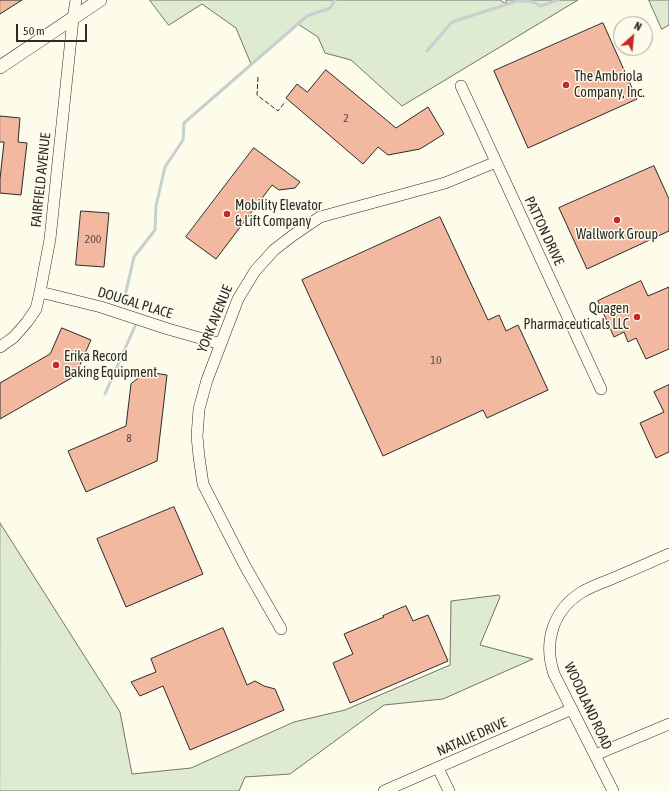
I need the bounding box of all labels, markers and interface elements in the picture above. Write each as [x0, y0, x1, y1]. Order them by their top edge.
scale bar [18, 16, 89, 42]
north arrow [613, 16, 653, 56]
text: N [632, 19, 644, 33]
text: 50 m [23, 24, 45, 38]
place label: The Ambriola Company, Inc. [574, 69, 645, 102]
marker: The Ambriola Company, Inc. [561, 80, 571, 90]
house number: 2 [343, 111, 349, 125]
street label: FAIRFIELD AVENUE [28, 132, 54, 228]
street label: PATTON DRIVE [521, 194, 567, 268]
place label: Mobility Elevator & Lift Company [235, 198, 322, 230]
marker: Mobility Elevator & Lift Company [222, 209, 232, 219]
marker: Wallwork Group [612, 215, 622, 225]
place label: Wallwork Group [576, 227, 658, 243]
house number: 200 [85, 232, 101, 246]
street label: YORK AVENUE [194, 283, 236, 355]
street label: DOUGAL PLACE [96, 284, 174, 322]
place label: Quagen Pharmaceuticals LLC [523, 301, 629, 334]
marker: Quagen Pharmaceuticals LLC [632, 312, 642, 322]
place label: Erika Record Baking Equipment [64, 349, 157, 382]
house number: 10 [430, 353, 442, 367]
marker: Erika Record Baking Equipment [51, 360, 61, 370]
house number: 8 [126, 431, 132, 445]
street label: WOODLAND ROAD [560, 660, 616, 752]
street label: NATALIE DRIVE [434, 714, 510, 760]

